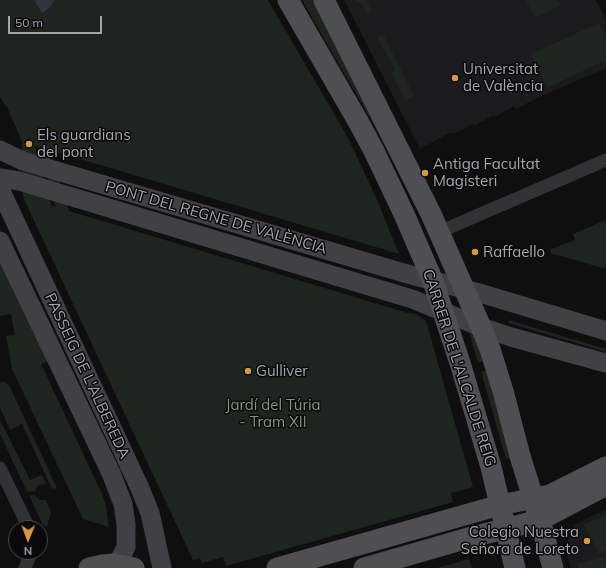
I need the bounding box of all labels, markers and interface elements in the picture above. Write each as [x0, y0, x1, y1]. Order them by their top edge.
scale bar [10, 8, 104, 34]
text: 50 m [15, 15, 43, 30]
place label: Universitat de València [463, 60, 543, 95]
marker: Universitat de València [450, 73, 460, 83]
place label: Els guardians del pont [37, 126, 131, 161]
marker: Els guardians del pont [24, 139, 34, 149]
place label: Antiga Facultat Magisteri [433, 155, 540, 190]
marker: Antiga Facultat Magisteri [420, 168, 430, 178]
street label: PONT DEL REGNE DE VALÈNCIA [103, 178, 329, 258]
place label: Raffaello [483, 243, 545, 261]
marker: Raffaello [470, 247, 480, 257]
street label: CARRER DE L'ALCALDE REIG [419, 267, 499, 469]
street label: PASSEIG DE L'ALBEREDA [41, 290, 133, 462]
place label: Gulliver [256, 362, 308, 380]
marker: Gulliver [243, 366, 253, 376]
park label: Jardí del Túria - Tram XII [225, 396, 321, 431]
north arrow [8, 520, 48, 560]
place label: Colegio Nuestra Señora de Loreto [461, 523, 579, 558]
marker: Colegio Nuestra Señora de Loreto [582, 536, 592, 546]
text: N [24, 544, 32, 558]

